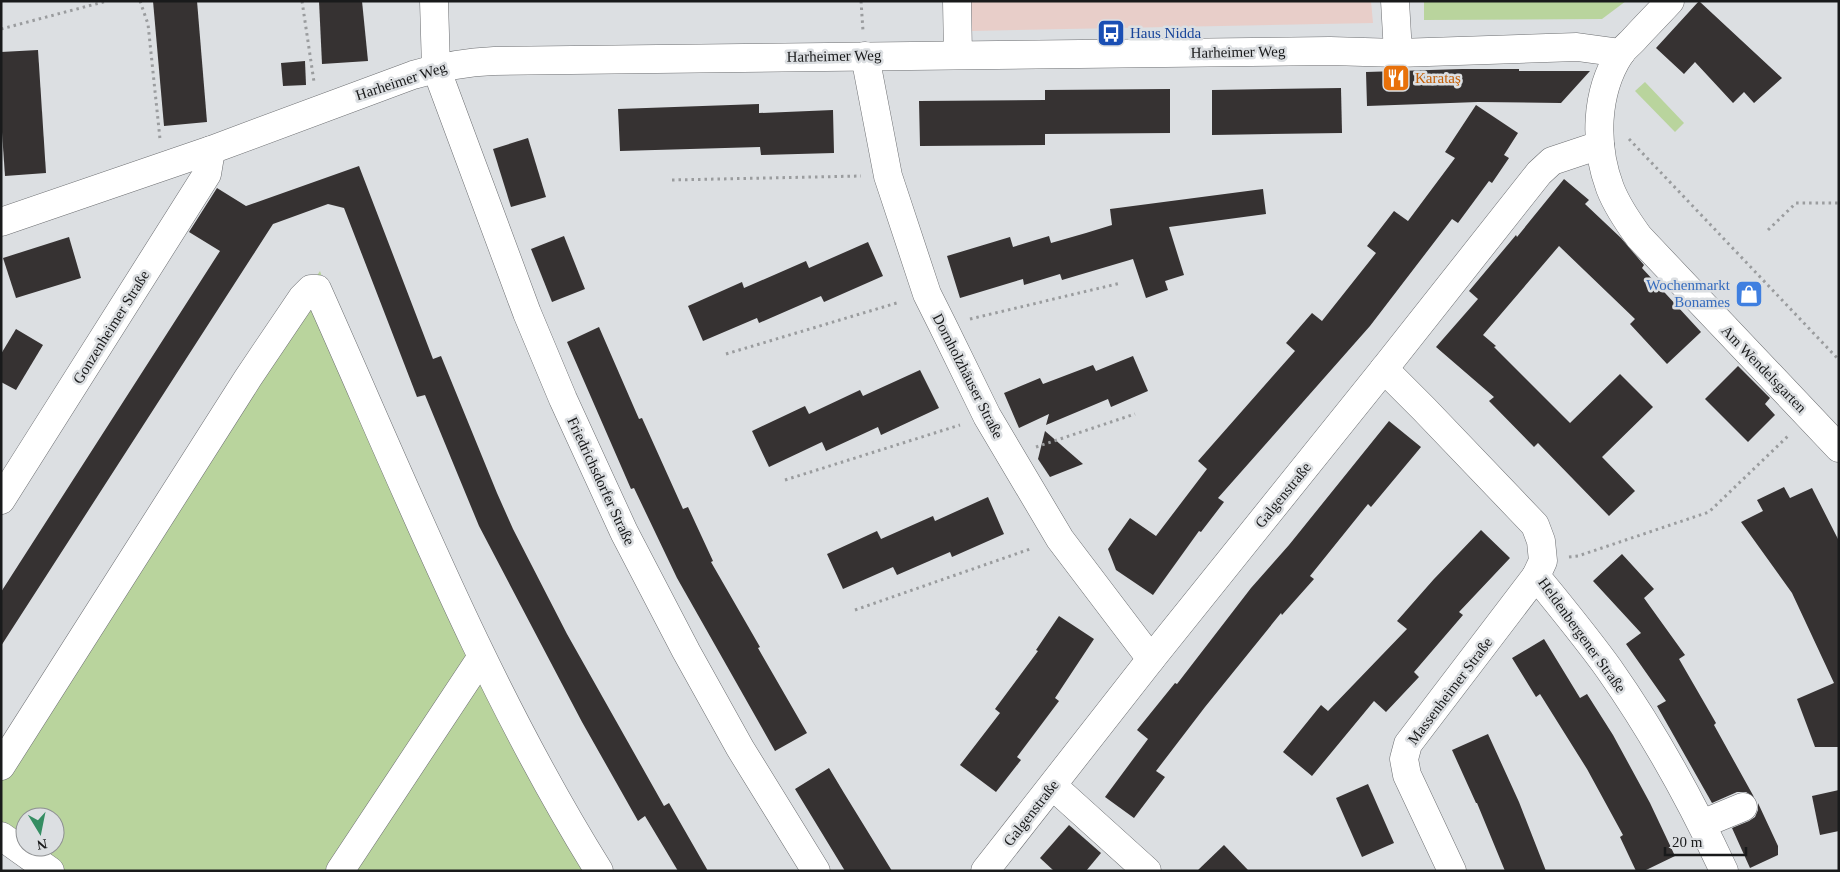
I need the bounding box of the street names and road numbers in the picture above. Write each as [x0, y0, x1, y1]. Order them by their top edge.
street label: Harheimer Weg [1191, 43, 1286, 61]
street label: Harheimer Weg [787, 47, 882, 65]
street label: Harheimer Weg [353, 59, 449, 103]
street label: Gonzenheimer Straße [70, 267, 153, 387]
street label: Dornholzhäuser Straße [930, 311, 1007, 441]
street label: Am Wendelsgarten [1718, 322, 1810, 416]
street label: Friedrichsdorfer Straße [564, 414, 638, 548]
street label: Galgenstraße [1252, 459, 1314, 531]
street label: Heldenbergener Straße [1535, 575, 1629, 696]
street label: Massenheimer Straße [1405, 634, 1496, 748]
street label: Galgenstraße [1000, 777, 1062, 849]

